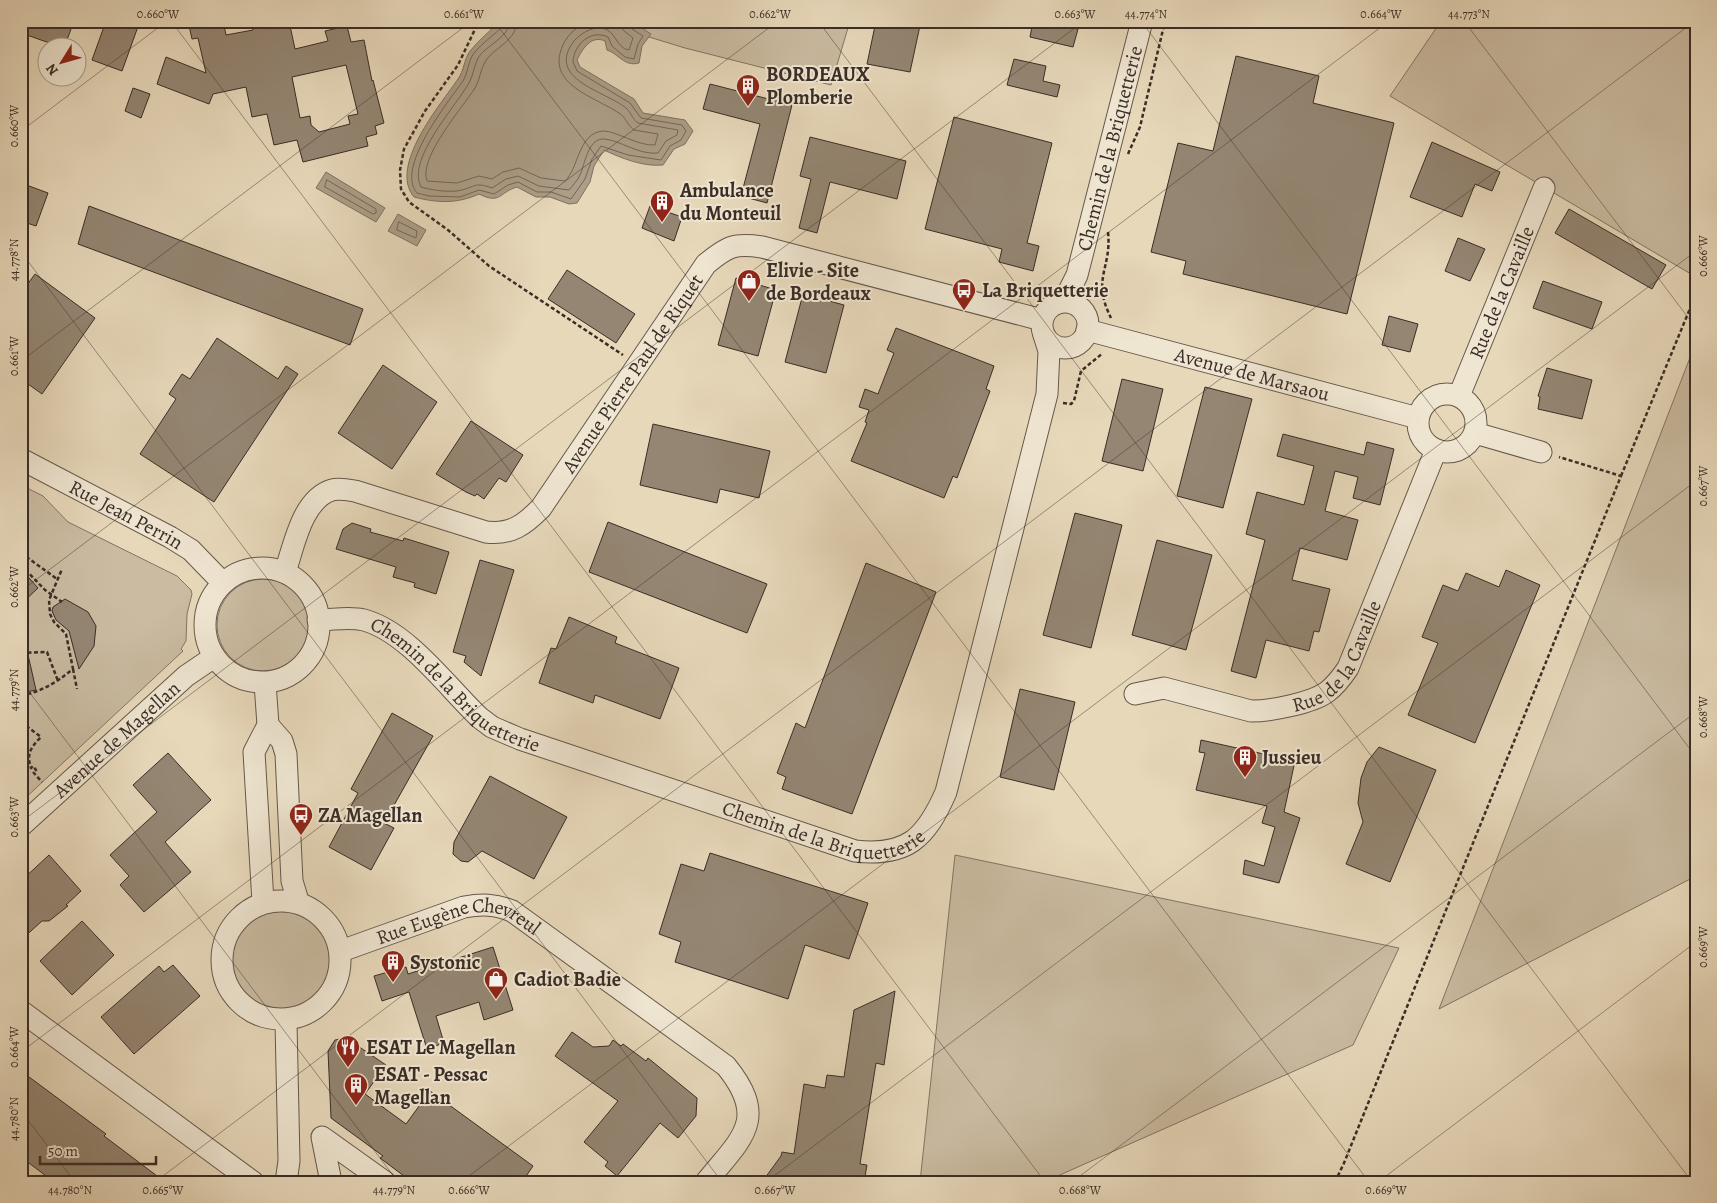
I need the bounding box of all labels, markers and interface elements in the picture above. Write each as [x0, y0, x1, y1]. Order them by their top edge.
text: 0.660°W [137, 6, 180, 22]
text: 0.661°W [444, 6, 485, 22]
text: 0.662°W [749, 6, 792, 22]
text: 0.663°W [1055, 6, 1096, 22]
text: 44.774°N [1125, 6, 1168, 22]
text: 0.664°W [1360, 6, 1403, 22]
text: 44.773°N [1448, 6, 1490, 22]
north arrow [38, 38, 88, 88]
street label: Chemin de la Briquetterie [1071, 43, 1149, 254]
text: N [41, 60, 63, 79]
place label: BORDEAUX Plomberie [766, 61, 870, 111]
building icon: BORDEAUX Plomberie [735, 73, 761, 107]
text: 0.660°W [6, 104, 22, 147]
place label: Ambulance du Monteuil [679, 177, 782, 227]
building icon: Ambulance du Monteuil [649, 189, 675, 223]
street label: Rue de la Cavaille [1463, 222, 1541, 363]
text: 0.666°W [1695, 234, 1711, 277]
text: 44.778°N [6, 238, 22, 281]
place label: Elivie - Site de Bordeaux [766, 257, 871, 307]
street label: Avenue Pierre Paul de Riquet [555, 268, 710, 479]
shop icon: Elivie - Site de Bordeaux [736, 268, 762, 302]
bus stop icon: La Briquetterie [951, 277, 977, 311]
place label: La Briquetterie [982, 277, 1109, 304]
text: 0.661°W [6, 335, 22, 376]
street label: Avenue de Marsaou [1171, 341, 1333, 408]
text: 0.667°W [1695, 465, 1711, 507]
street label: Rue Jean Perrin [64, 474, 188, 556]
text: 0.662°W [6, 565, 22, 608]
street label: Rue de la Cavaille [1289, 597, 1388, 719]
street label: Chemin de la Briquetterie [366, 611, 543, 759]
text: 44.779°N [6, 668, 22, 711]
street label: Avenue de Magellan [47, 675, 186, 805]
text: 0.668°W [1695, 695, 1711, 738]
building icon: Jussieu [1232, 744, 1258, 778]
place label: Jussieu [1262, 744, 1322, 771]
street label: Chemin de la Briquetterie [719, 795, 931, 866]
text: 0.663°W [6, 796, 22, 837]
bus stop icon: ZA Magellan [288, 802, 314, 836]
place label: ZA Magellan [318, 802, 423, 829]
street label: Rue Eugène Chevreul [372, 892, 546, 951]
text: 0.669°W [1695, 925, 1711, 968]
building icon: Systonic [380, 949, 406, 983]
place label: Systonic [410, 949, 480, 976]
shop icon: Cadiot Badie [483, 966, 509, 1000]
place label: Cadiot Badie [514, 966, 621, 993]
text: 0.664°W [6, 1025, 22, 1068]
restaurant icon: ESAT Le Magellan [335, 1034, 361, 1068]
place label: ESAT Le Magellan [366, 1034, 516, 1061]
place label: ESAT - Pessac Magellan [374, 1061, 488, 1111]
building icon: ESAT - Pessac Magellan [343, 1072, 369, 1106]
text: 44.780°N [6, 1097, 22, 1141]
scale bar [40, 1133, 156, 1165]
text: 50 m [48, 1141, 78, 1161]
text: 44.780°N [48, 1182, 92, 1198]
text: 0.665°W [142, 1182, 184, 1198]
text: 44.779°N [373, 1182, 416, 1198]
text: 0.666°W [448, 1182, 491, 1198]
text: 0.667°W [755, 1182, 796, 1198]
text: 0.668°W [1059, 1182, 1102, 1198]
text: 0.669°W [1365, 1182, 1408, 1198]

